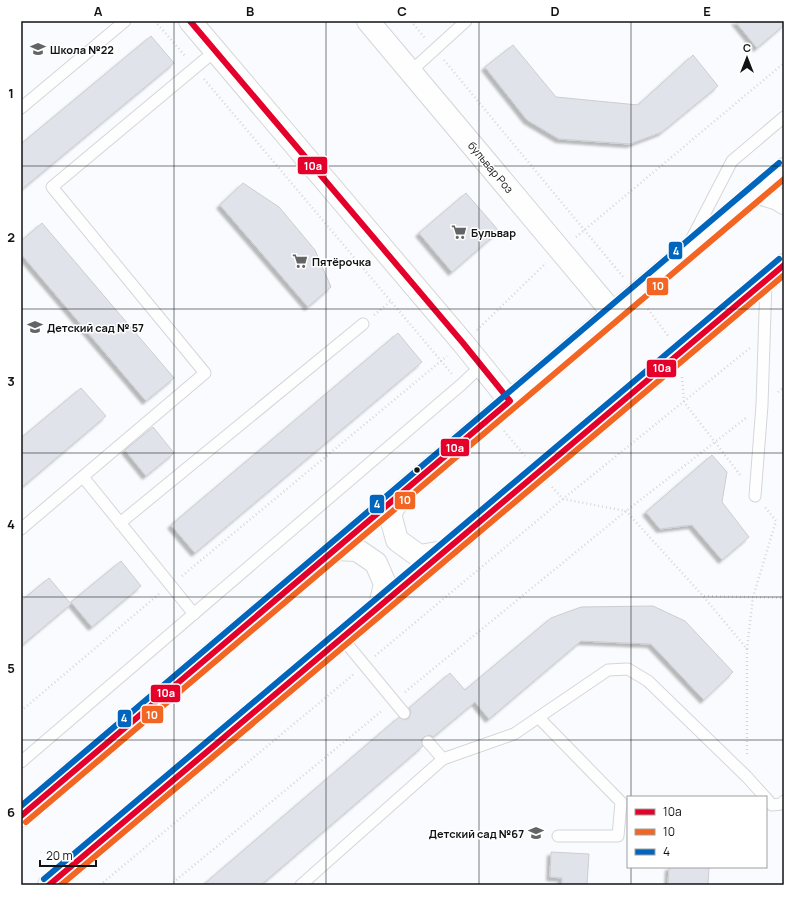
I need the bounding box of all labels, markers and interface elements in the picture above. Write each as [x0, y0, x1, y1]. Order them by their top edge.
text: A [94, 2, 103, 20]
text: B [246, 2, 254, 20]
text: C [397, 2, 407, 20]
text: D [550, 2, 560, 20]
text: E [703, 2, 711, 20]
north arrow [727, 38, 767, 78]
school or university icon: Школа №22 [29, 40, 47, 58]
text: С [743, 40, 751, 55]
place label: Школа №22 [50, 42, 114, 57]
text: 1 [8, 84, 14, 102]
street label: бульвар Роз [465, 138, 517, 196]
line badge: 10а [297, 156, 328, 175]
text: 10а [304, 158, 322, 173]
supermarket icon: Бульвар [450, 223, 468, 241]
place label: Бульвар [471, 225, 516, 240]
text: 2 [7, 228, 15, 246]
line badge: 4 [668, 241, 683, 260]
text: 4 [673, 243, 680, 258]
supermarket icon: Пятёрочка [291, 252, 309, 270]
place label: Пятёрочка [312, 254, 371, 269]
line badge: 10 [646, 277, 669, 296]
text: 10 [652, 278, 664, 293]
school or university icon: Детский сад № 57 [26, 318, 44, 336]
place label: Детский сад № 57 [47, 320, 144, 335]
line badge: 10а [646, 359, 677, 378]
text: 10а [653, 360, 671, 375]
text: 3 [7, 372, 15, 390]
line badge: 10а [440, 438, 470, 457]
text: 10а [446, 440, 464, 455]
unlabelled marker [412, 465, 422, 475]
line badge: 10 [394, 491, 416, 510]
text: 10 [399, 492, 411, 507]
line badge: 4 [369, 494, 385, 514]
text: 4 [374, 496, 381, 511]
text: 4 [7, 515, 15, 533]
text: 5 [7, 659, 15, 677]
line badge: 10а [150, 684, 181, 703]
text: 10а [157, 685, 175, 700]
line badge: 10 [141, 705, 164, 724]
text: 10 [146, 707, 158, 722]
line badge: 4 [117, 709, 132, 728]
text: 4 [121, 710, 128, 725]
legend [627, 796, 767, 868]
text: 6 [7, 803, 15, 821]
text: 10а [663, 803, 682, 820]
text: 10 [663, 823, 675, 840]
school or university icon: Детский сад №67 [527, 824, 545, 842]
place label: Детский сад №67 [429, 826, 524, 841]
scale bar [40, 842, 96, 868]
text: 4 [663, 843, 670, 860]
text: 20 m [46, 847, 73, 864]

